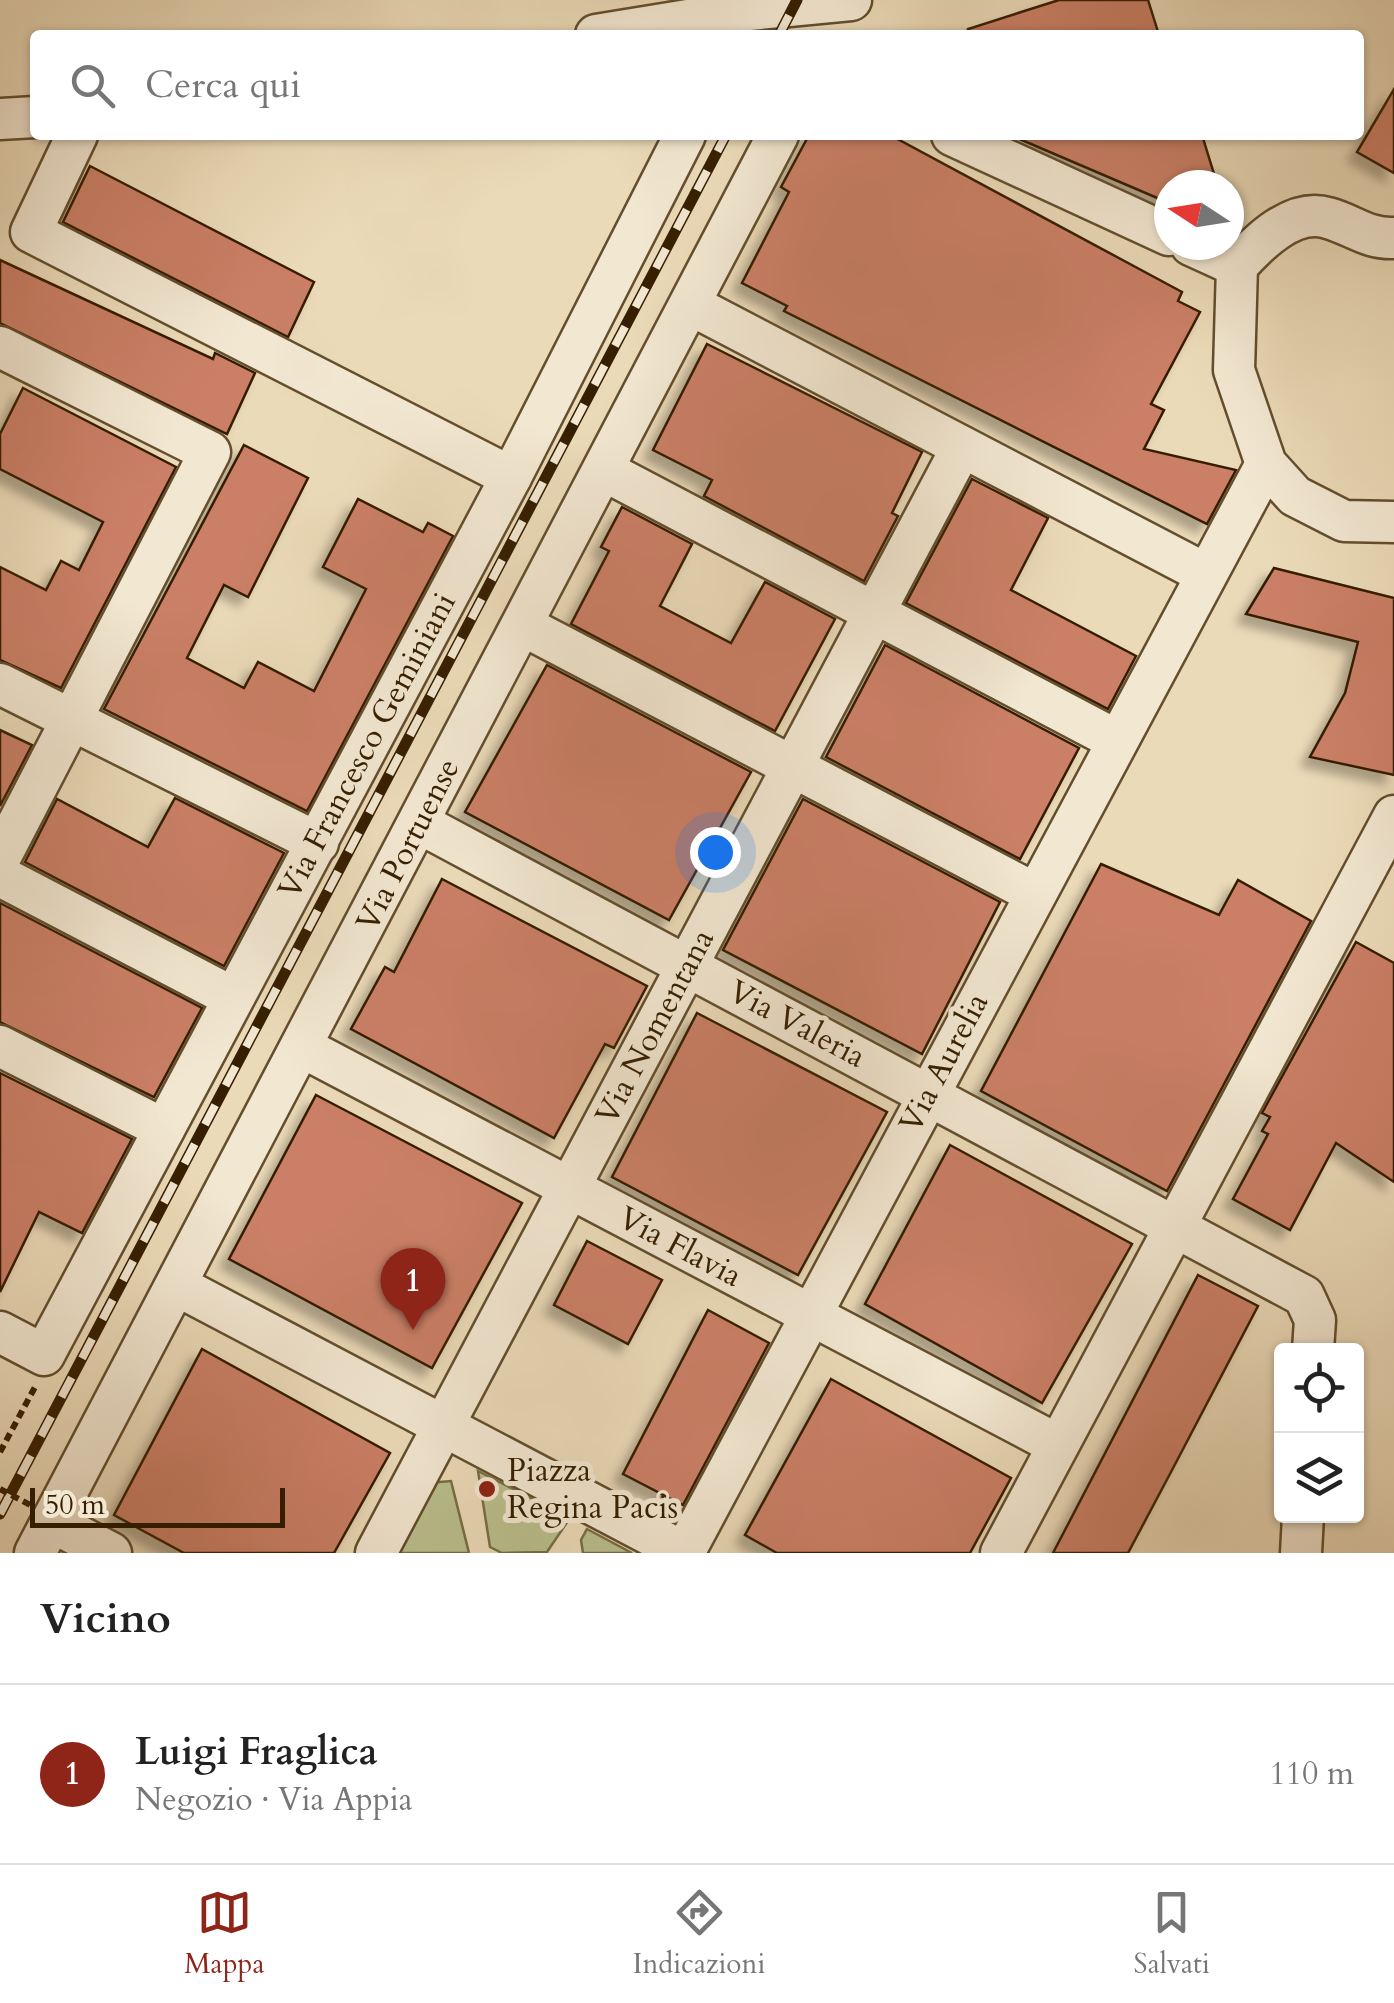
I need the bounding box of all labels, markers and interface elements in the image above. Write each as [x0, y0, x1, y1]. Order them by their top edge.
search box [30, 30, 1364, 140]
icon: search [65, 58, 120, 113]
text: Cerca qui [145, 59, 301, 111]
north arrow [1154, 170, 1244, 260]
street label: Via Francesco Geminiani [267, 585, 467, 907]
street label: Via Portuense [346, 751, 470, 939]
your location [690, 827, 741, 878]
street label: Via Nomentana [585, 921, 725, 1132]
street label: Via Valeria [721, 969, 873, 1079]
street label: Via Aurelia [889, 985, 999, 1141]
street label: Via Flavia [610, 1196, 750, 1298]
pin: 1 [380, 1248, 446, 1330]
map controls [1274, 1343, 1364, 1523]
button: locate [1274, 1343, 1364, 1433]
button: layers [1274, 1433, 1364, 1523]
place label: Piazza Regina Pacis [507, 1449, 678, 1530]
marker: Piazza Regina Pacis [476, 1478, 498, 1500]
scale bar [30, 1483, 285, 1528]
text: 50 m [45, 1486, 105, 1524]
text: Vicino [40, 1590, 171, 1647]
text: Luigi Fraglica [135, 1726, 378, 1778]
text: 1 [64, 1752, 81, 1796]
text: 110 m [1269, 1752, 1354, 1796]
text: Negozio · Via Appia [135, 1778, 413, 1822]
tab: Mappa [184, 1885, 265, 1983]
tab: Indicazioni [633, 1885, 765, 1983]
tab: Salvati [1134, 1885, 1210, 1983]

